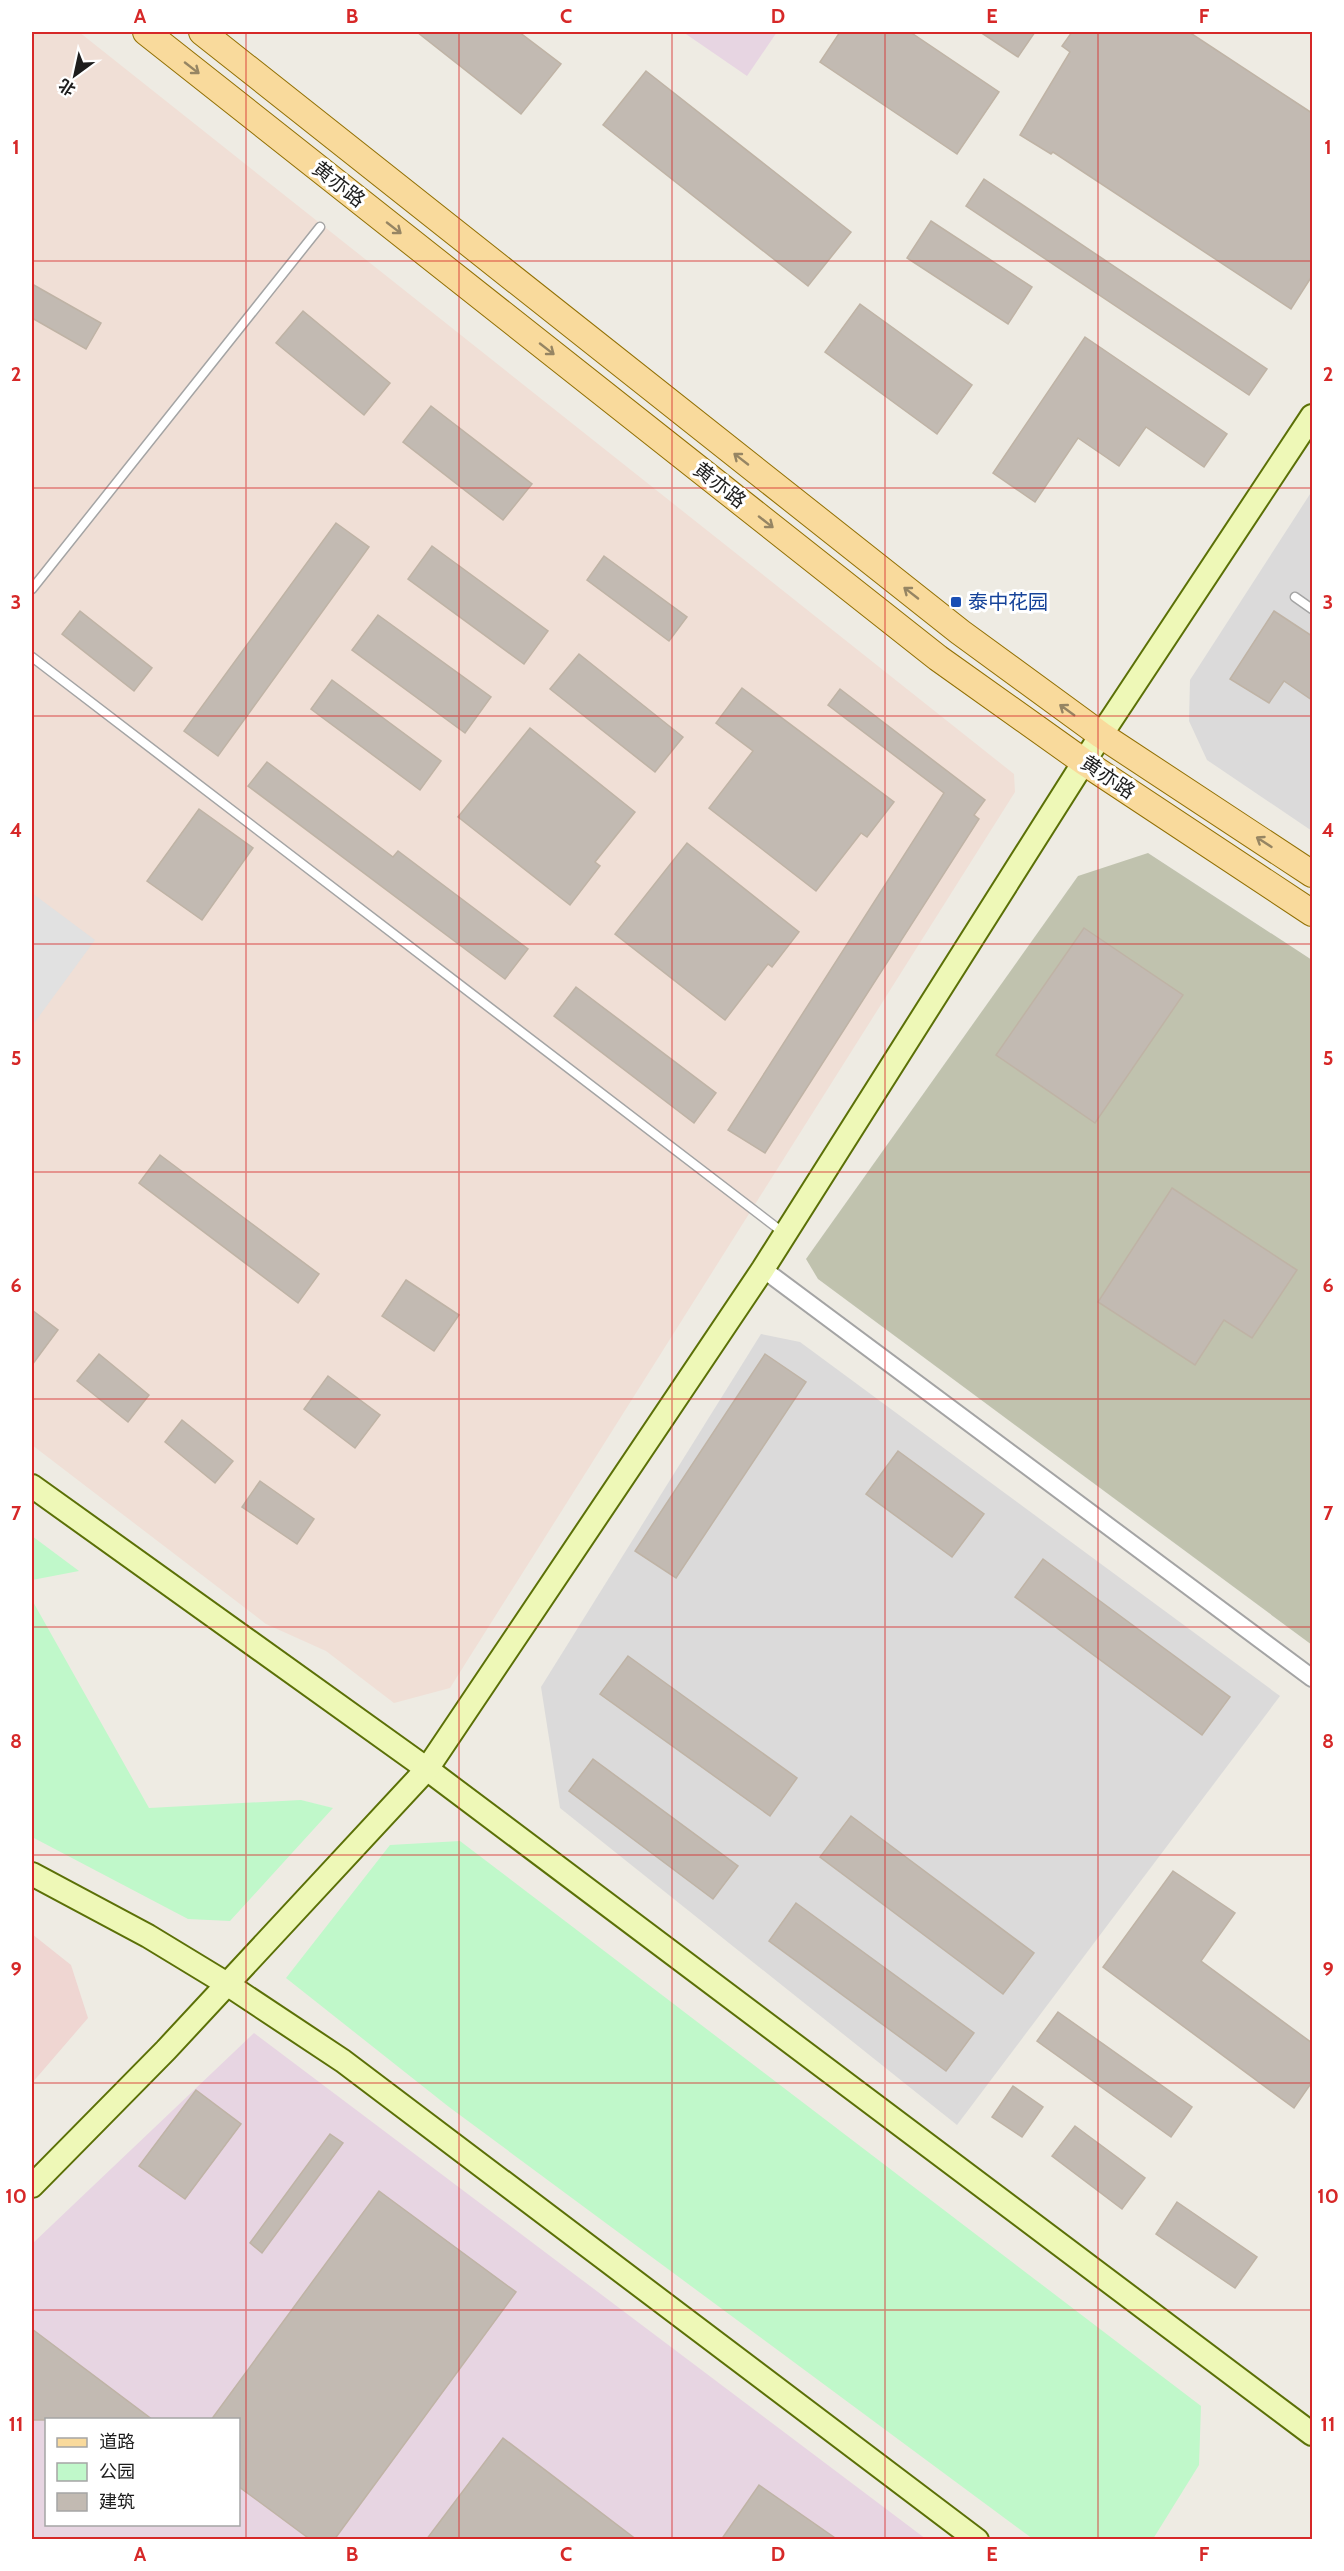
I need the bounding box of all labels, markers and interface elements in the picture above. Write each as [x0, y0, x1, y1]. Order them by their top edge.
text: A [134, 4, 147, 28]
text: B [346, 4, 358, 28]
text: C [560, 4, 572, 28]
text: D [771, 4, 785, 28]
text: E [986, 4, 998, 28]
text: F [1199, 4, 1210, 28]
north arrow [45, 45, 105, 105]
one-way arrow [184, 61, 200, 74]
text: 北 [55, 75, 79, 99]
text: 1 [12, 135, 20, 159]
text: 1 [1324, 135, 1332, 159]
street label: 黄亦路 [308, 156, 370, 212]
one-way arrow [386, 221, 402, 234]
one-way arrow [539, 342, 555, 355]
text: 2 [11, 362, 21, 386]
text: 2 [1323, 362, 1333, 386]
one-way arrow [734, 452, 750, 465]
street label: 黄亦路 [689, 457, 751, 513]
one-way arrow [758, 515, 774, 528]
one-way arrow [903, 586, 919, 599]
text: 3 [11, 590, 21, 614]
place label: 泰中花园 [968, 590, 1048, 614]
text: 3 [1323, 590, 1333, 614]
marker: 泰中花园 [949, 595, 963, 609]
one-way arrow [1059, 703, 1075, 716]
street label: 黄亦路 [1076, 750, 1140, 804]
text: 4 [10, 818, 22, 842]
text: 4 [1322, 818, 1334, 842]
one-way arrow [1255, 835, 1272, 848]
text: 5 [11, 1046, 21, 1070]
text: 5 [1323, 1046, 1333, 1070]
text: 6 [10, 1273, 22, 1297]
text: 6 [1322, 1273, 1334, 1297]
text: 7 [11, 1501, 22, 1525]
text: 7 [1323, 1501, 1334, 1525]
text: 8 [10, 1729, 22, 1753]
text: 8 [1322, 1729, 1334, 1753]
text: 9 [10, 1957, 22, 1981]
text: 9 [1322, 1957, 1334, 1981]
text: 10 [5, 2184, 27, 2208]
text: 10 [1317, 2184, 1339, 2208]
text: 11 [9, 2412, 23, 2436]
text: 11 [1321, 2412, 1335, 2436]
legend [45, 2418, 240, 2526]
text: 道路 [99, 2431, 135, 2453]
text: 公园 [99, 2461, 135, 2483]
text: 建筑 [99, 2491, 135, 2513]
text: A [134, 2542, 147, 2566]
text: B [346, 2542, 358, 2566]
text: C [560, 2542, 572, 2566]
text: D [771, 2542, 785, 2566]
text: E [986, 2542, 998, 2566]
text: F [1199, 2542, 1210, 2566]

